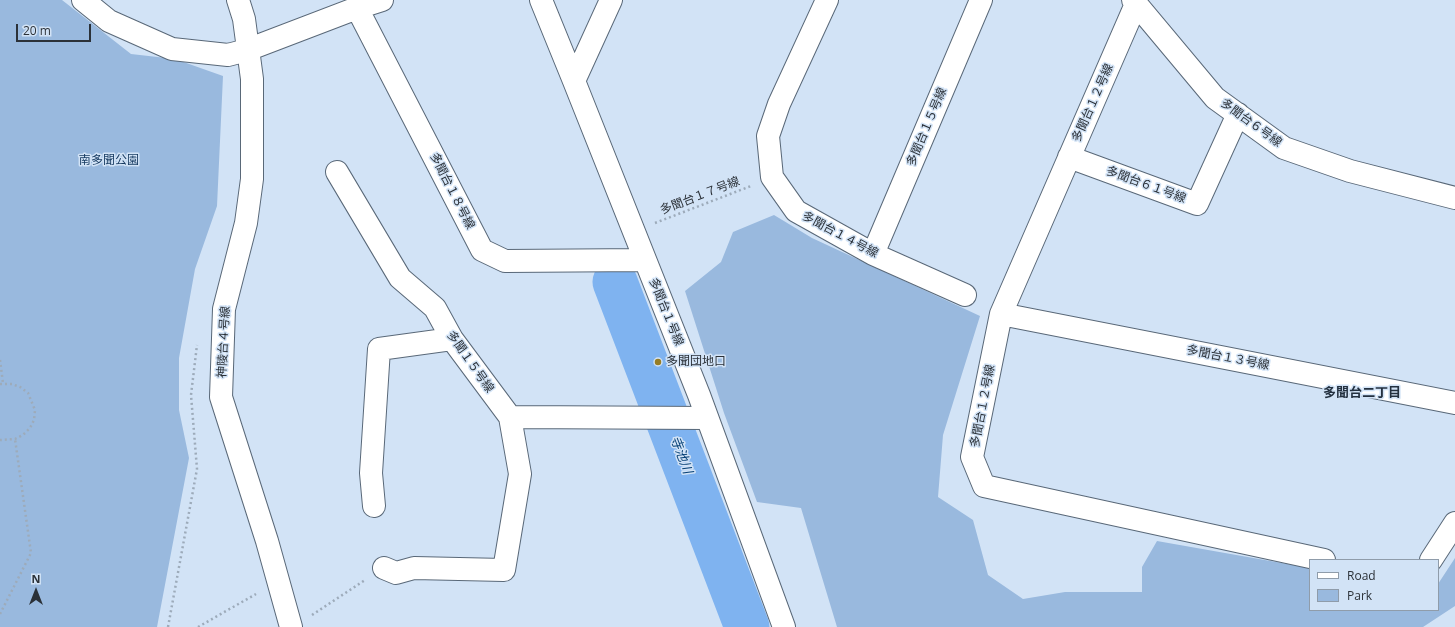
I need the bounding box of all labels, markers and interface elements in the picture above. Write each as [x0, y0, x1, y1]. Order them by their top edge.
scale bar [18, 16, 93, 42]
text: 20 m [23, 22, 51, 39]
street label: 多聞台１２号線 [1069, 62, 1117, 144]
street label: 多聞台１５号線 [904, 86, 950, 168]
street label: 多聞台６号線 [1218, 96, 1284, 150]
street label: 多聞台１８号線 [427, 150, 477, 232]
park label: 南多聞公園 [79, 154, 139, 168]
street label: 多聞台６１号線 [1104, 164, 1188, 206]
street label: 多聞台１７号線 [658, 174, 742, 218]
street label: 多聞台１４号線 [800, 209, 880, 261]
street label: 多聞台１号線 [646, 276, 686, 348]
street label: 神陵台４号線 [215, 306, 233, 378]
street label: 多聞１５号線 [443, 328, 497, 396]
street label: 多聞台１３号線 [1185, 343, 1271, 373]
place label: 多聞団地口 [666, 355, 726, 369]
marker: 多聞団地口 [653, 357, 663, 367]
street label: 多聞台１２号線 [968, 363, 998, 449]
district label: 多聞台二丁目 [1323, 385, 1401, 401]
water label: 寺池川 [667, 434, 695, 476]
legend [1309, 559, 1439, 611]
text: Road [1347, 567, 1376, 584]
north arrow [16, 571, 56, 611]
text: N [32, 571, 40, 586]
text: Park [1347, 587, 1372, 604]

